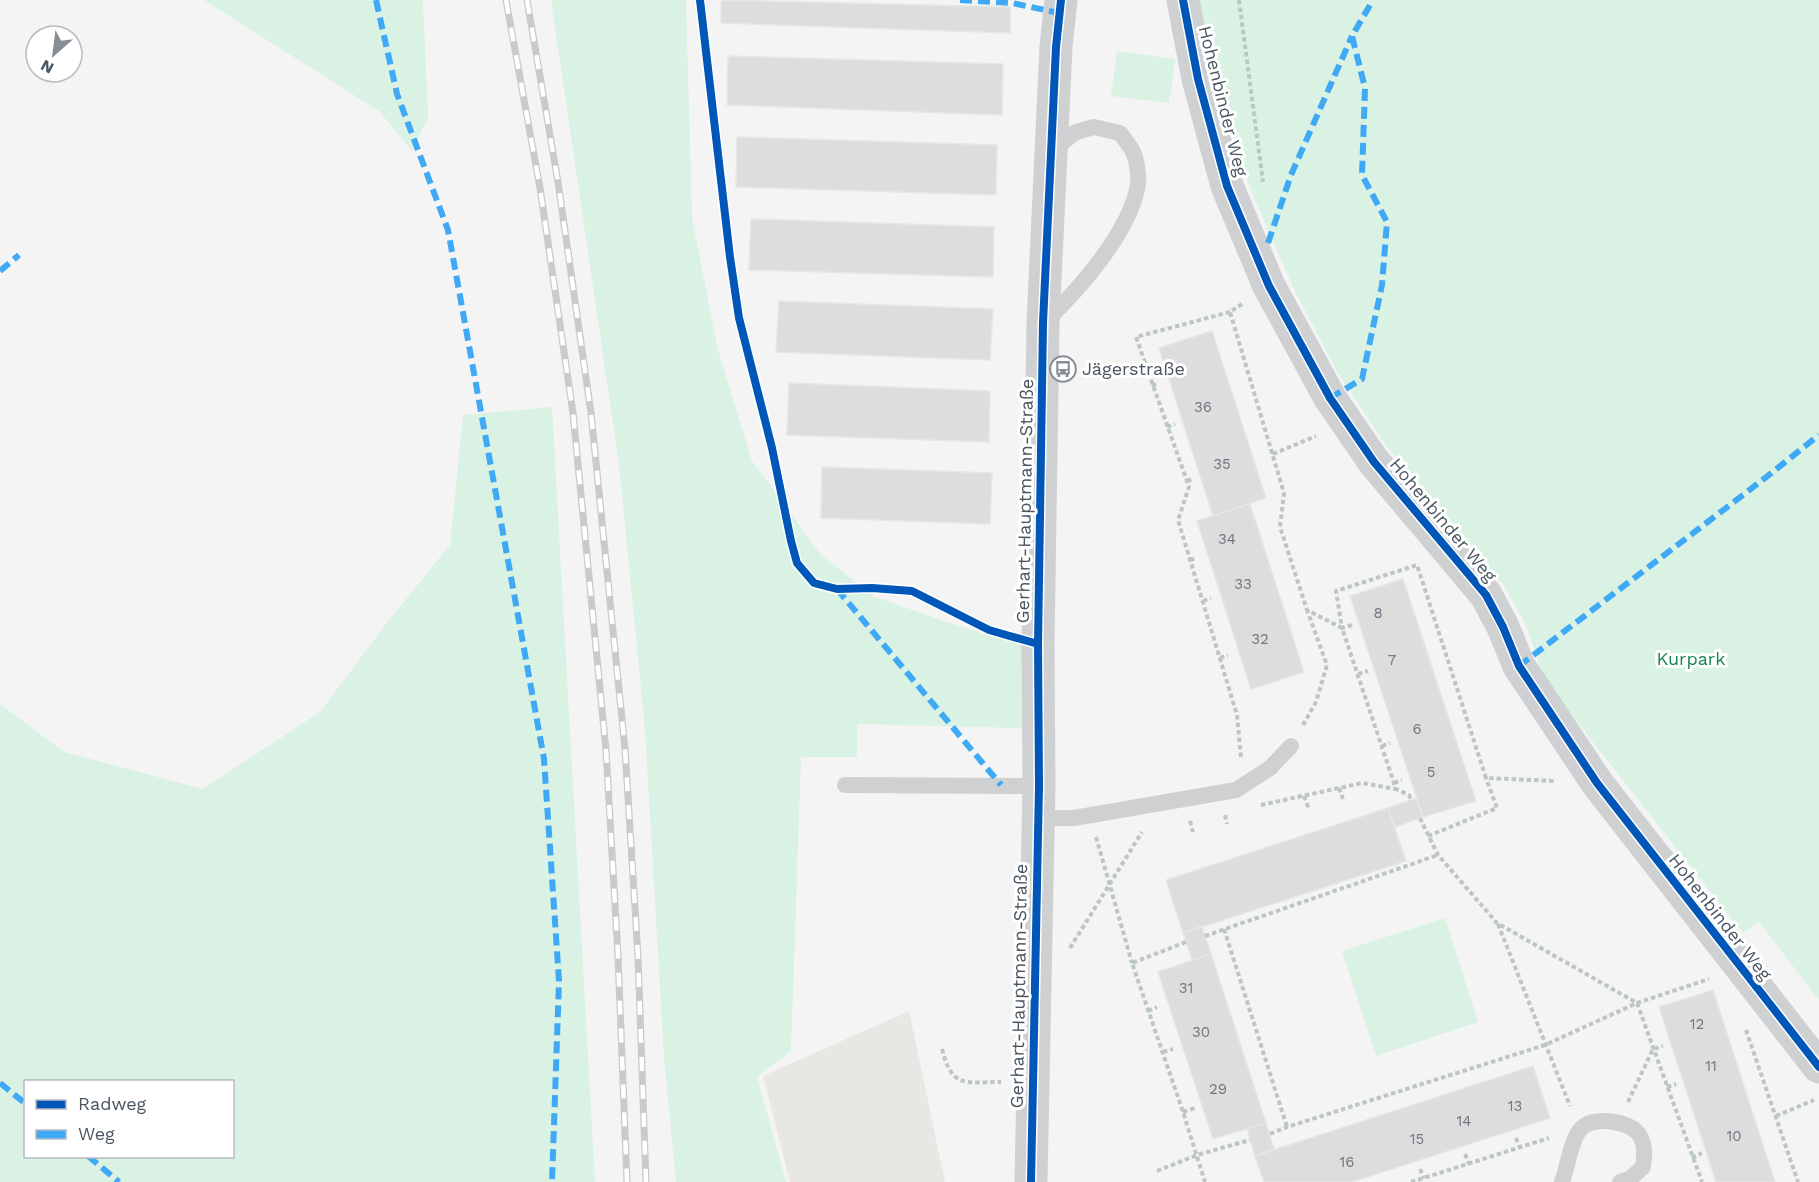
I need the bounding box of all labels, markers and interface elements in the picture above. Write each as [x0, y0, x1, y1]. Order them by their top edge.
street label: Hohenbinder Weg [1195, 23, 1252, 179]
north arrow [24, 24, 84, 84]
text: N [37, 56, 57, 78]
bus stop icon: Jägerstraße [1048, 354, 1078, 384]
place label: Jägerstraße [1082, 358, 1185, 379]
street label: Gerhart-Hauptmann-Straße [1012, 378, 1037, 624]
house number: 36 [1194, 398, 1212, 416]
street label: Hohenbinder Weg [1386, 454, 1501, 586]
house number: 35 [1213, 455, 1231, 473]
house number: 34 [1218, 530, 1236, 548]
house number: 33 [1234, 575, 1252, 593]
house number: 8 [1373, 604, 1383, 622]
house number: 32 [1251, 630, 1269, 648]
park label: Kurpark [1657, 648, 1725, 669]
house number: 7 [1388, 651, 1396, 669]
house number: 6 [1412, 720, 1422, 738]
house number: 5 [1427, 763, 1435, 781]
street label: Hohenbinder Weg [1664, 849, 1777, 984]
street label: Gerhart-Hauptmann-Straße [1006, 863, 1031, 1109]
house number: 31 [1179, 979, 1193, 997]
house number: 12 [1690, 1015, 1704, 1033]
house number: 30 [1192, 1023, 1210, 1041]
house number: 11 [1705, 1057, 1717, 1075]
legend [24, 1080, 234, 1158]
house number: 29 [1209, 1080, 1227, 1098]
text: Radweg [78, 1093, 147, 1114]
house number: 13 [1508, 1097, 1522, 1115]
house number: 14 [1456, 1112, 1472, 1130]
text: Weg [78, 1123, 115, 1144]
house number: 10 [1726, 1127, 1742, 1145]
house number: 15 [1410, 1130, 1424, 1148]
house number: 16 [1340, 1153, 1354, 1171]

